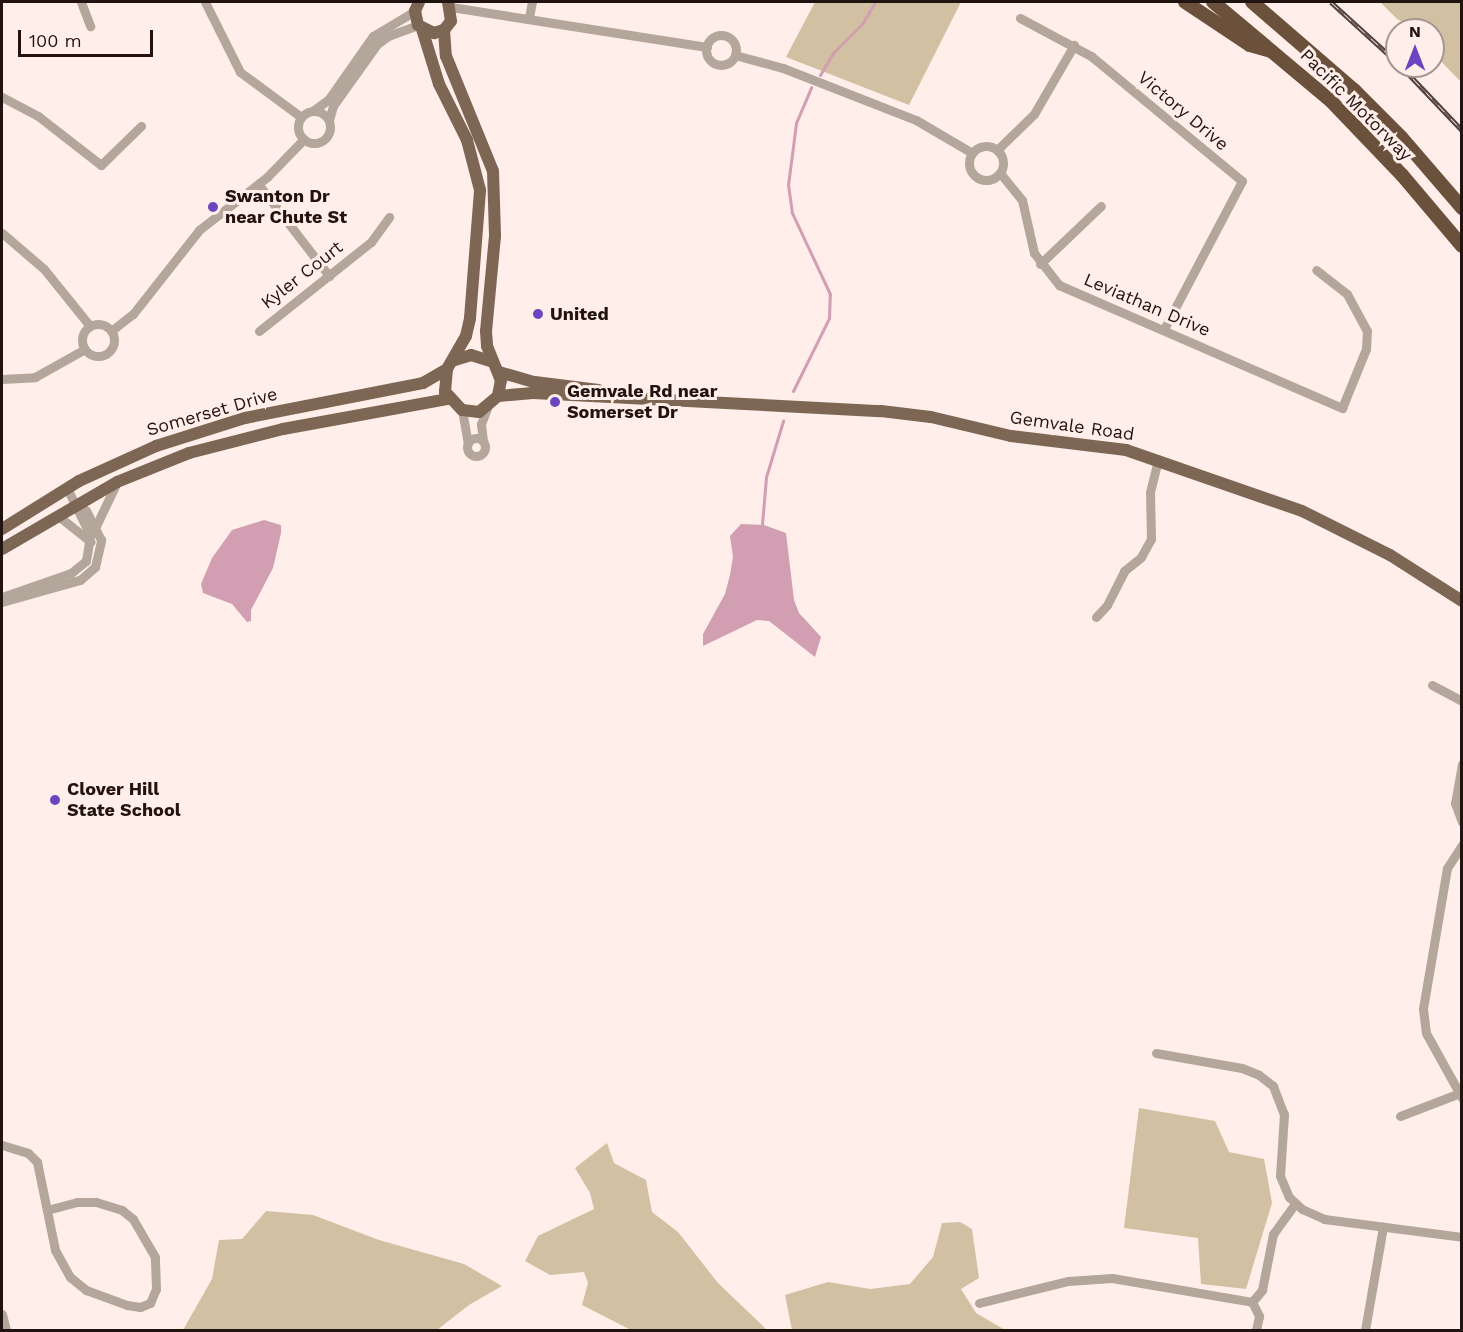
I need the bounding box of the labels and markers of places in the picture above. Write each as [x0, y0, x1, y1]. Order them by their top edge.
place label: Swanton Dr near Chute St [225, 186, 347, 228]
marker: Swanton Dr near Chute St [206, 200, 220, 214]
place label: United [550, 303, 609, 325]
marker: United [531, 307, 545, 321]
place label: Gemvale Rd near Somerset Dr [567, 381, 717, 424]
marker: Gemvale Rd near Somerset Dr [548, 395, 562, 409]
place label: Clover Hill State School [67, 779, 181, 822]
marker: Clover Hill State School [48, 793, 62, 807]

